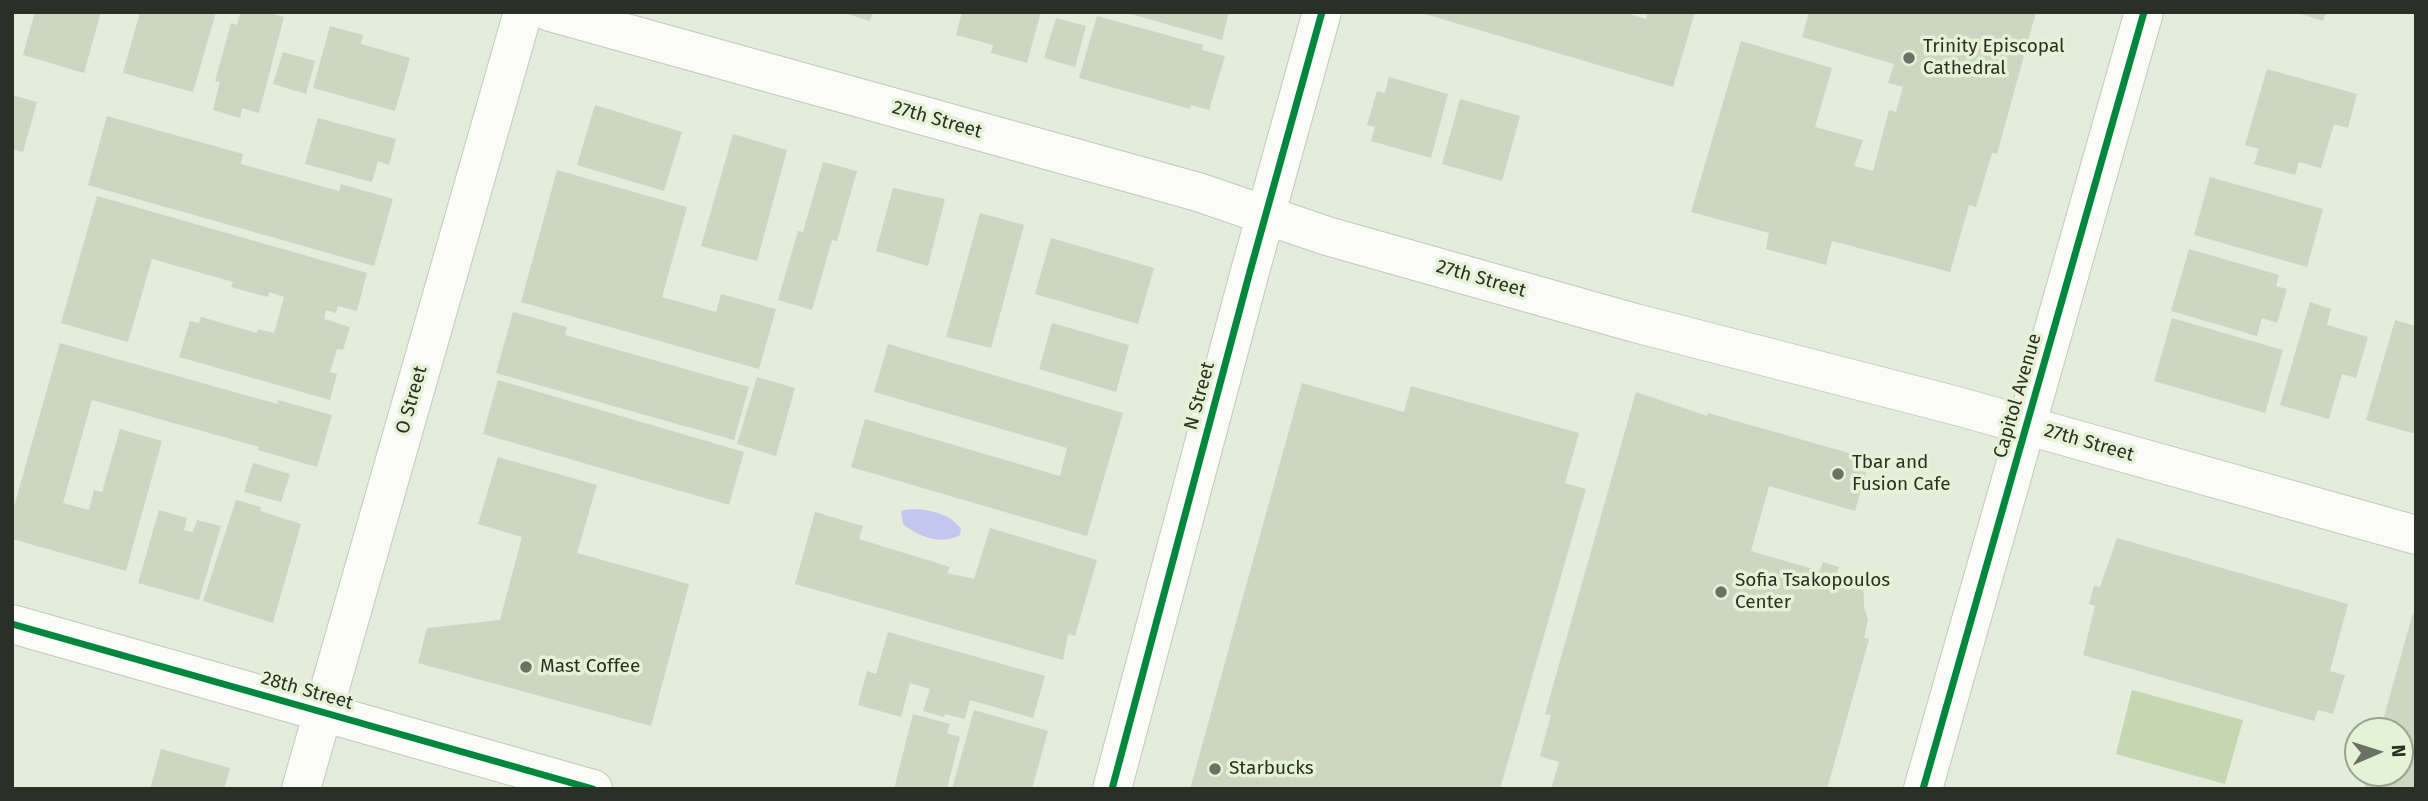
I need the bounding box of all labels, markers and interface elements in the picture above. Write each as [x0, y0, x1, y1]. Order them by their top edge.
place label: Trinity Episcopal Cathedral [1923, 36, 2065, 80]
marker: Trinity Episcopal Cathedral [1901, 50, 1917, 66]
street label: 27th Street [890, 96, 984, 144]
street label: 27th Street [1434, 255, 1528, 303]
street label: Capitol Avenue [1989, 331, 2047, 461]
street label: N Street [1180, 359, 1220, 433]
street label: O Street [391, 363, 433, 437]
street label: 27th Street [2042, 419, 2136, 467]
place label: Tbar and Fusion Cafe [1852, 452, 1950, 496]
marker: Tbar and Fusion Cafe [1830, 466, 1846, 482]
place label: Sofia Tsakopoulos Center [1735, 570, 1890, 614]
marker: Sofia Tsakopoulos Center [1713, 584, 1729, 600]
place label: Mast Coffee [540, 656, 640, 678]
marker: Mast Coffee [518, 659, 534, 675]
street label: 28th Street [258, 667, 356, 715]
north arrow [2344, 717, 2414, 787]
text: N [2387, 744, 2410, 758]
place label: Starbucks [1229, 758, 1314, 780]
marker: Starbucks [1207, 761, 1223, 777]

